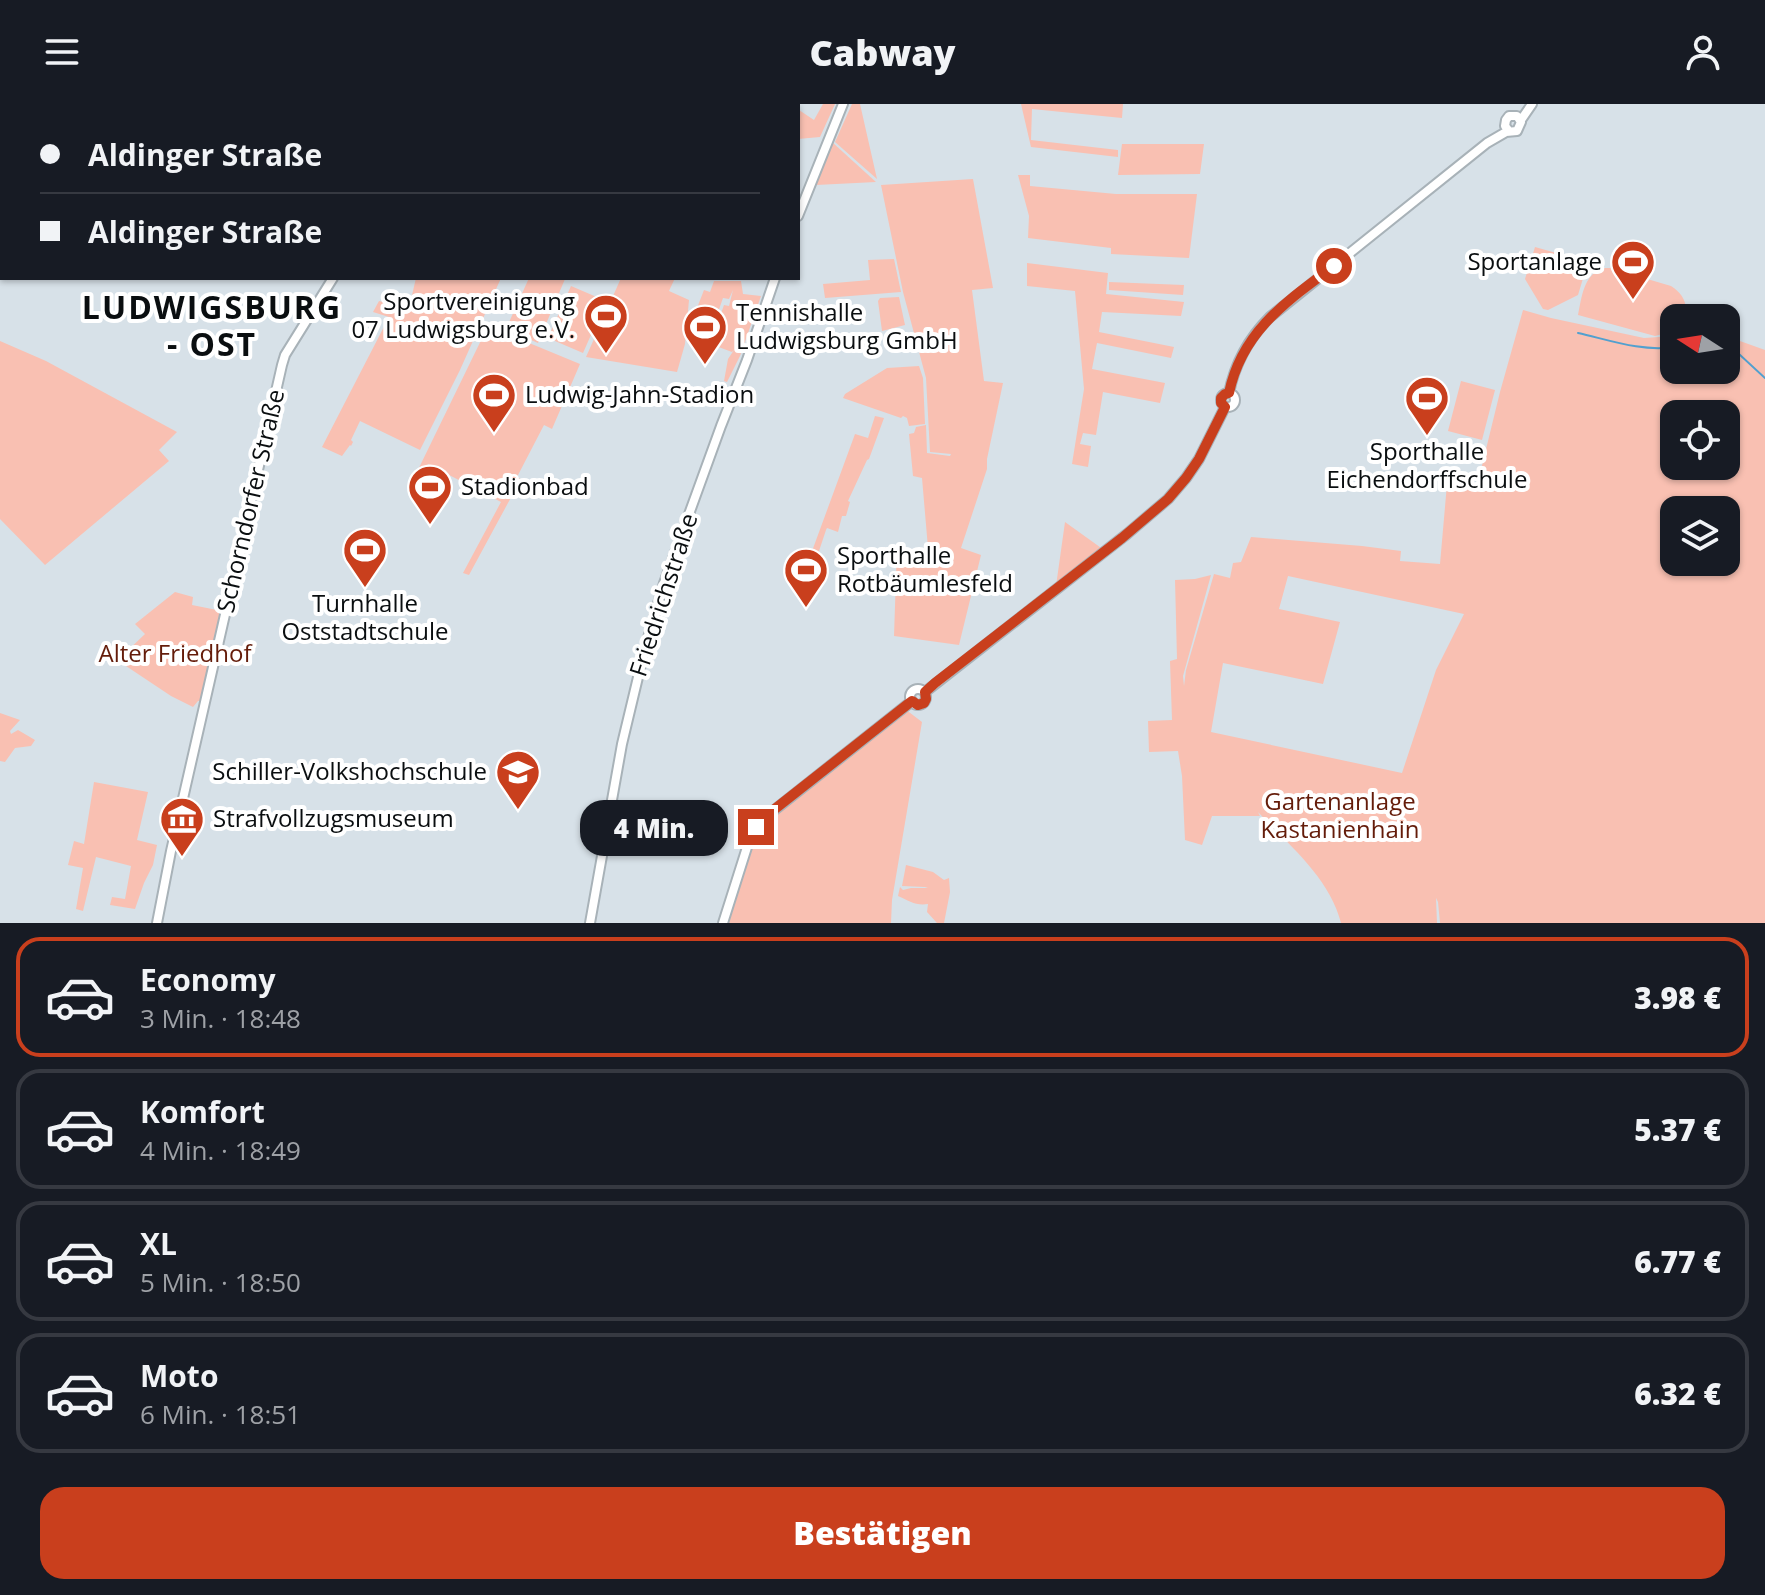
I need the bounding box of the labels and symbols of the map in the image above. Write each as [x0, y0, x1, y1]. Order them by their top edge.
sports icon: Sportanlage [1609, 238, 1657, 301]
place label: Sportanlage [1467, 244, 1602, 277]
route start [1316, 248, 1352, 284]
place label: Sportvereinigung 07 Ludwigsburg e.V. [351, 284, 575, 345]
district label: LUDWIGSBURG - OST [82, 285, 342, 365]
sports icon: Sportvereinigung 07 Ludwigsburg e.V. [582, 292, 630, 355]
place label: Tennishalle Ludwigsburg GmbH [736, 295, 958, 356]
sports icon: Tennishalle Ludwigsburg GmbH [681, 303, 729, 366]
north arrow [1660, 304, 1740, 384]
sports icon: Ludwig-Jahn-Stadion [470, 371, 518, 434]
sports icon: Sporthalle Eichendorffschule [1403, 374, 1451, 437]
place label: Ludwig-Jahn-Stadion [525, 377, 754, 410]
street label: Schorndorfer Straße [208, 386, 291, 616]
place label: Sporthalle Eichendorffschule [1327, 434, 1527, 495]
sports icon: Stadionbad [406, 463, 454, 526]
place label: Stadionbad [461, 469, 589, 502]
street label: Friedrichstraße [621, 509, 705, 681]
sports icon: Turnhalle Oststadtschule [341, 526, 389, 589]
place label: Sporthalle Rotbäumlesfeld [837, 538, 1013, 599]
sports icon: Sporthalle Rotbäumlesfeld [782, 546, 830, 609]
place label: Turnhalle Oststadtschule [281, 586, 449, 647]
park label: Alter Friedhof [99, 636, 253, 669]
school or university icon: Schiller-Volkshochschule [494, 748, 542, 811]
place label: Schiller-Volkshochschule [212, 754, 487, 787]
park label: Gartenanlage Kastanienhain [1260, 784, 1420, 845]
museum icon: Strafvollzugsmuseum [158, 795, 206, 858]
callout: 4 Min. [580, 799, 728, 855]
place label: Strafvollzugsmuseum [213, 801, 454, 834]
route end [738, 809, 774, 845]

